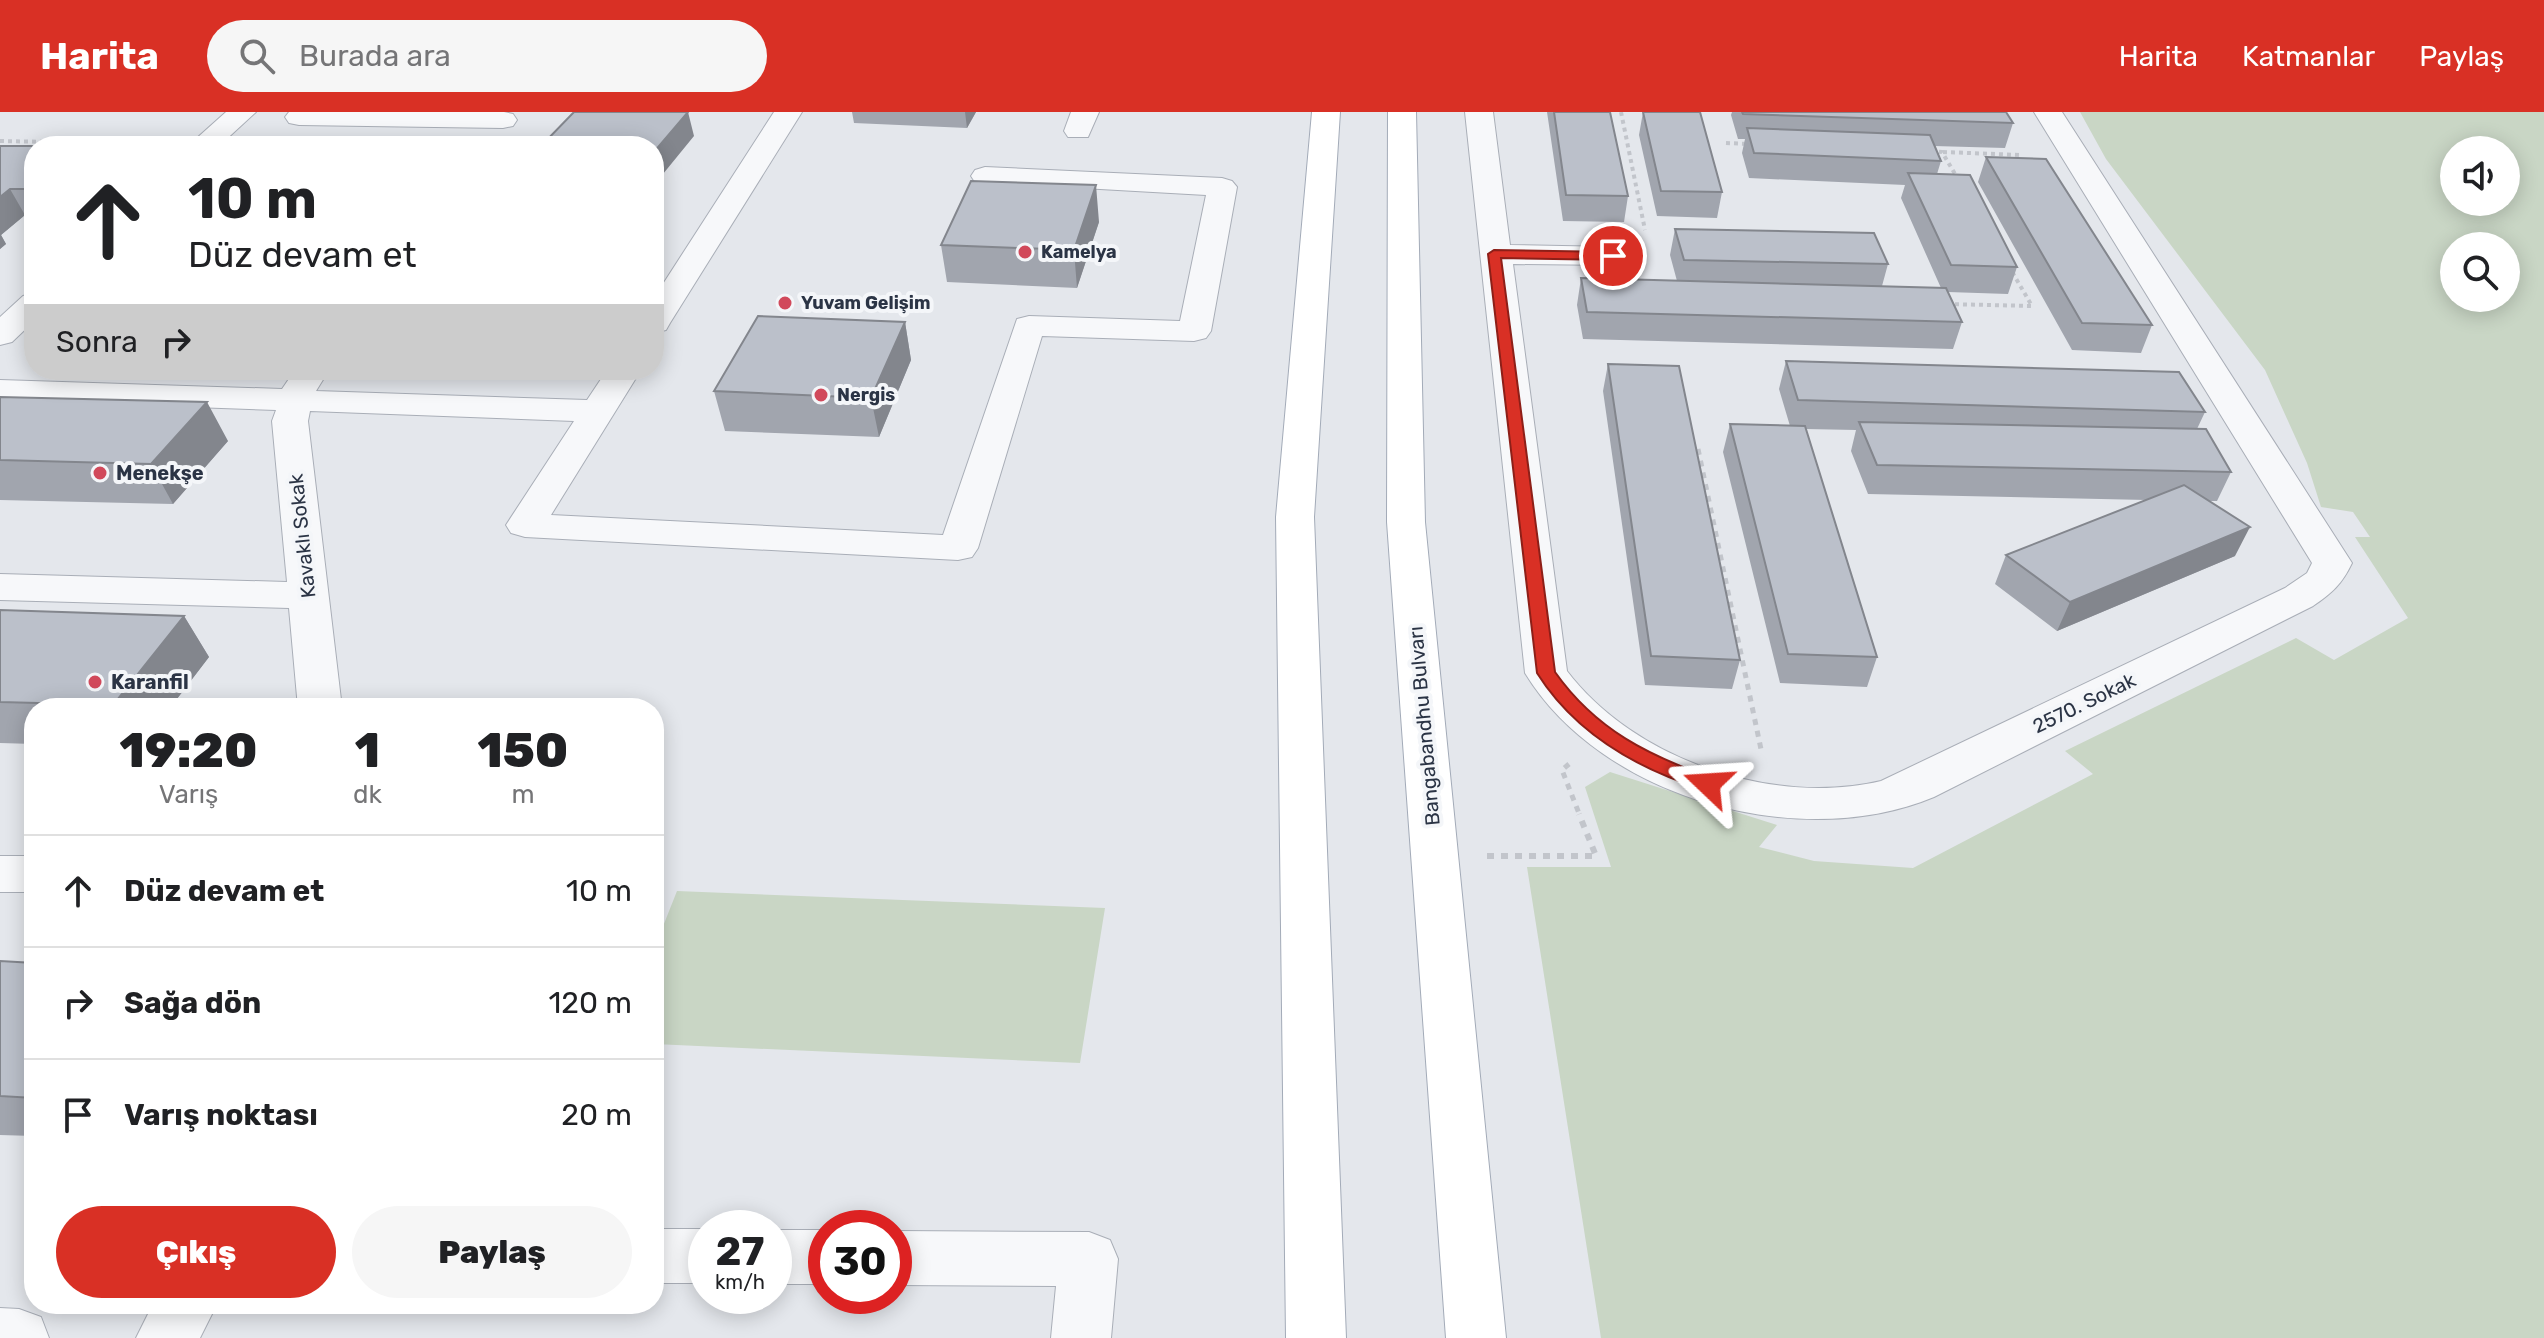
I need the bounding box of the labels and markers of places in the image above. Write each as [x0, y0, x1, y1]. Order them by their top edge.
pin [1579, 222, 1647, 290]
place label: Kamelya [1041, 241, 1117, 263]
marker: Kamelya [1016, 243, 1034, 261]
place label: Yuvam Gelişim [801, 292, 930, 314]
marker: Yuvam Gelişim [776, 294, 794, 312]
place label: Nergis [837, 384, 895, 406]
marker: Nergis [812, 386, 830, 404]
place label: Menekşe [116, 461, 204, 485]
marker: Menekşe [91, 464, 109, 482]
place label: Karanfil [111, 670, 189, 694]
marker: Karanfil [86, 673, 104, 691]

